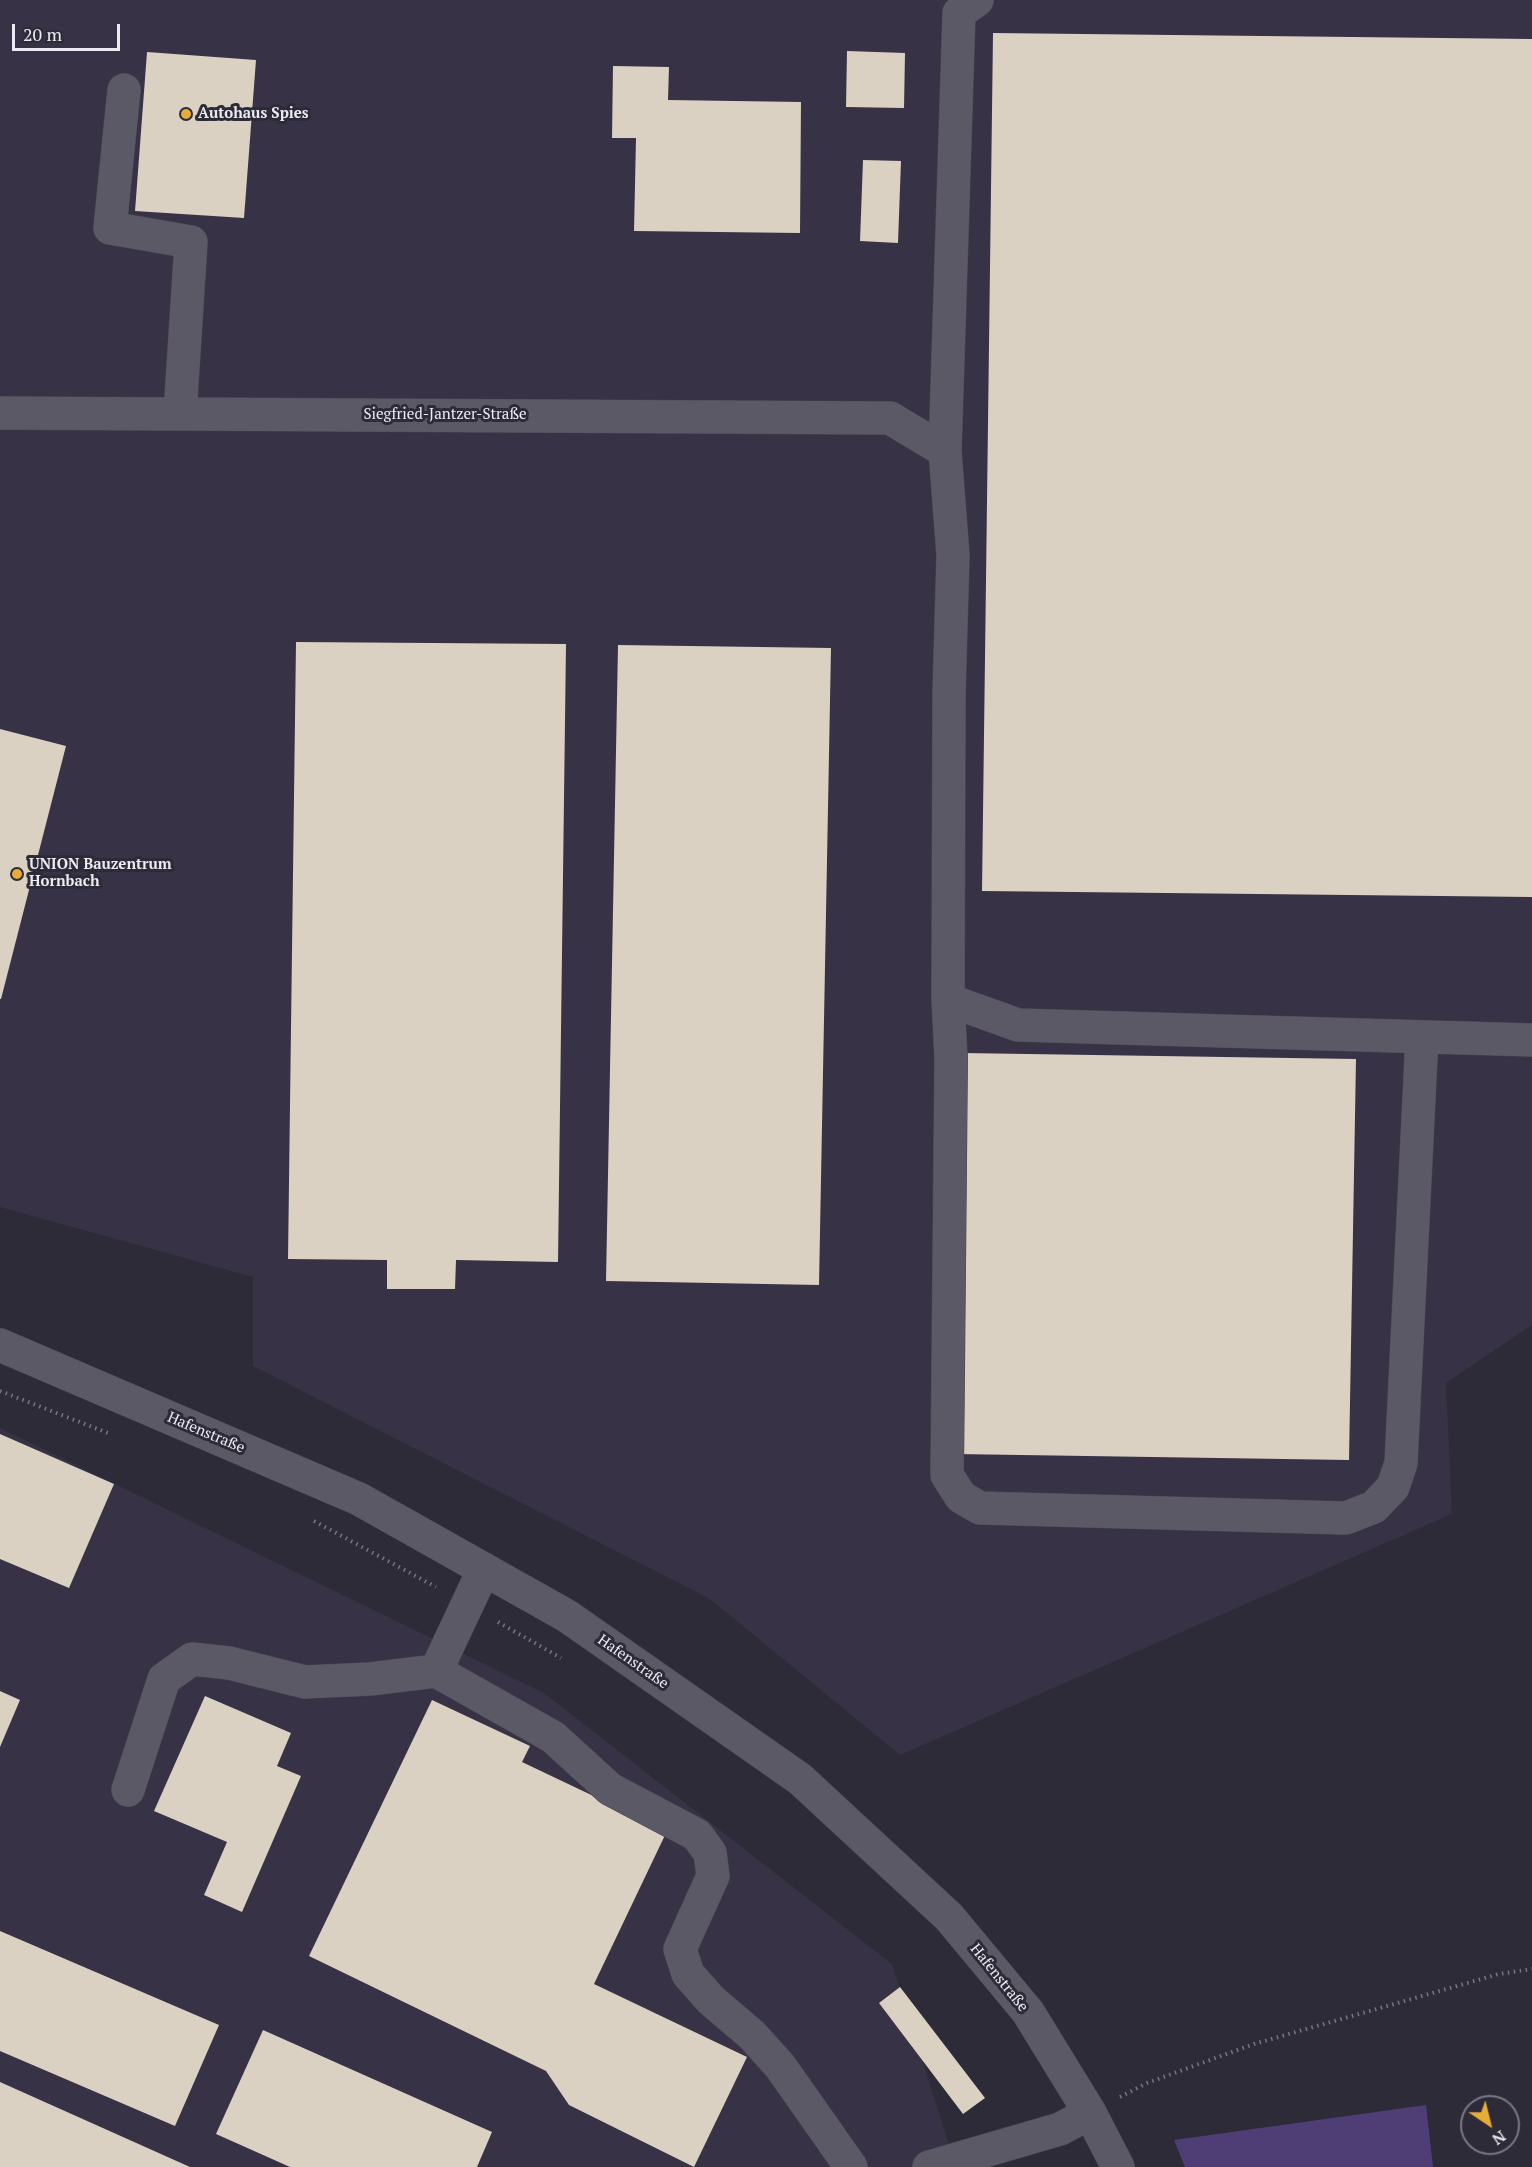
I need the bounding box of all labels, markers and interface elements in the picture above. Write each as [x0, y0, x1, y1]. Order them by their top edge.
scale bar [15, 12, 123, 50]
text: 20 m [23, 22, 62, 46]
place label: Autohaus Spies [198, 105, 309, 123]
marker: Autohaus Spies [179, 107, 193, 121]
street label: Siegfried-Jantzer-Straße [363, 406, 527, 424]
place label: UNION Bauzentrum Hornbach [29, 856, 172, 891]
marker: UNION Bauzentrum Hornbach [10, 867, 24, 881]
street label: Hafenstraße [165, 1409, 247, 1457]
street label: Hafenstraße [594, 1631, 672, 1693]
street label: Hafenstraße [966, 1940, 1032, 2016]
north arrow [1460, 2095, 1520, 2155]
text: N [1488, 2126, 1510, 2151]

